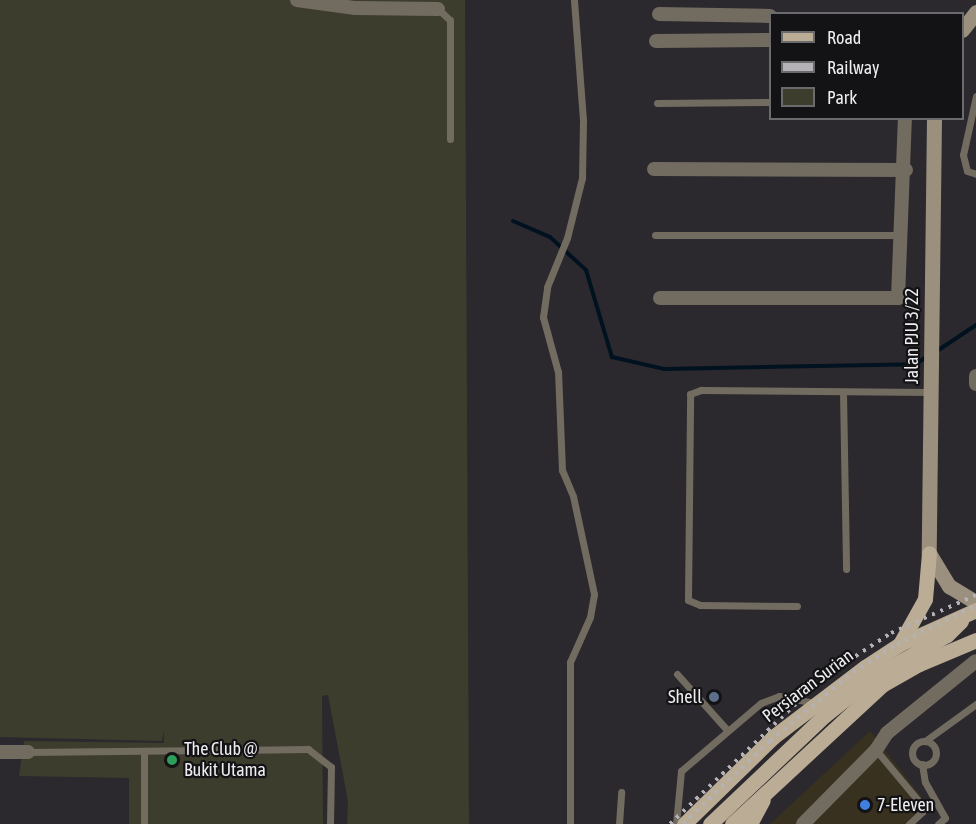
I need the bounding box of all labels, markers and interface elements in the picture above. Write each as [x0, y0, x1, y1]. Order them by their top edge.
legend [769, 12, 964, 120]
text: Road [827, 27, 861, 48]
text: Railway [827, 57, 879, 78]
text: Park [827, 87, 857, 108]
street label: Jalan PJU 3/22 [901, 288, 923, 384]
street label: Persiaran Surian [758, 645, 858, 727]
place label: Shell [668, 686, 702, 708]
marker: Shell [707, 690, 721, 704]
place label: The Club @ Bukit Utama [184, 739, 266, 782]
marker: The Club @ Bukit Utama [165, 753, 179, 767]
place label: 7-Eleven [877, 794, 934, 816]
marker: 7-Eleven [858, 798, 872, 812]

